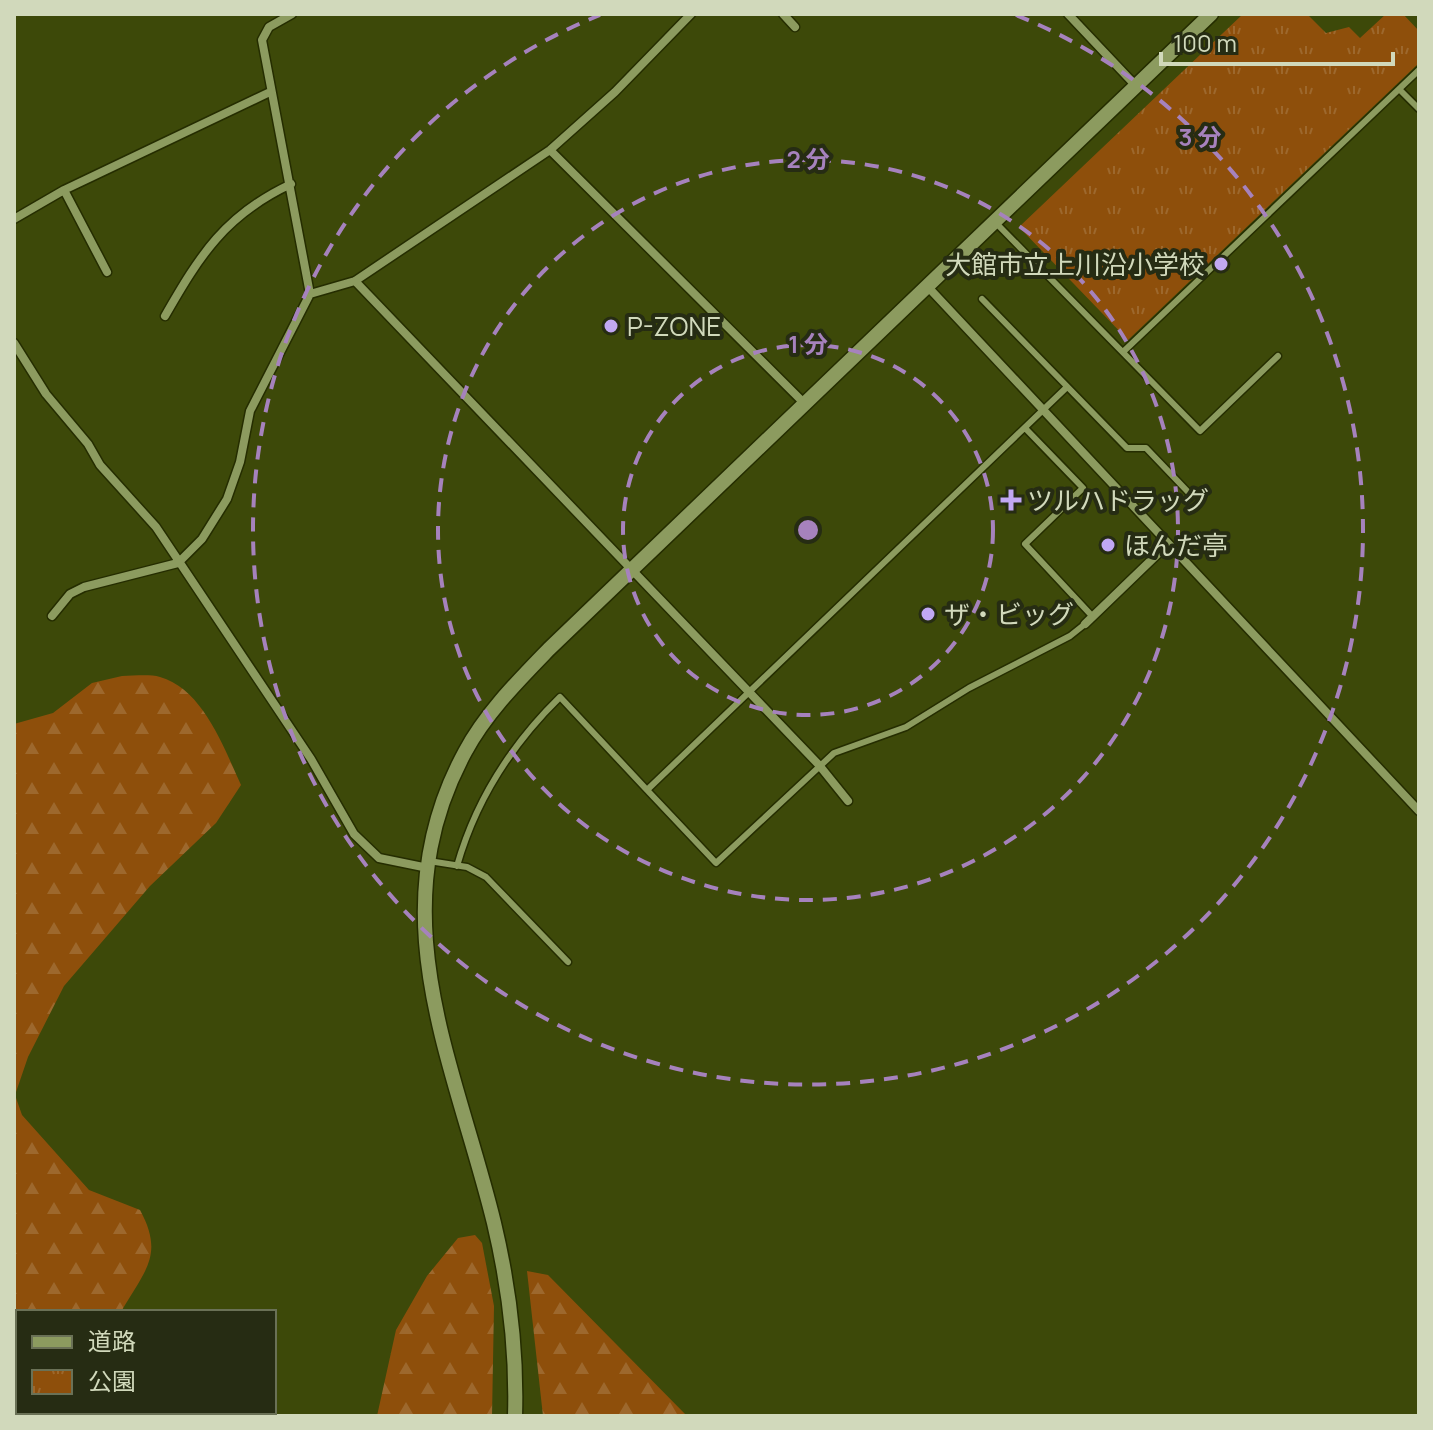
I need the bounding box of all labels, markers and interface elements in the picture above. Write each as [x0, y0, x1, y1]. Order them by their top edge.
scale bar [1161, 16, 1393, 66]
text: 100 m [1173, 26, 1237, 59]
text: 3 分 [1179, 120, 1221, 153]
text: 2 分 [786, 142, 830, 175]
place label: 大館市立上川沿小学校 [945, 246, 1205, 282]
marker: 大館市立上川沿小学校 [1212, 255, 1230, 273]
place label: P-ZONE [627, 308, 721, 344]
marker: P-ZONE [602, 317, 620, 335]
text: 1 分 [788, 327, 828, 360]
place label: ツルハドラッグ [1027, 482, 1209, 518]
marker: ツルハドラッグ [1002, 491, 1020, 509]
centre of rings [794, 516, 822, 544]
place label: ほんだ亭 [1124, 527, 1228, 563]
marker: ほんだ亭 [1099, 536, 1117, 554]
place label: ザ・ビッグ [944, 596, 1074, 632]
marker: ザ・ビッグ [919, 605, 937, 623]
legend [16, 1310, 276, 1414]
text: 道路 [88, 1324, 136, 1357]
text: 公園 [88, 1364, 136, 1397]

